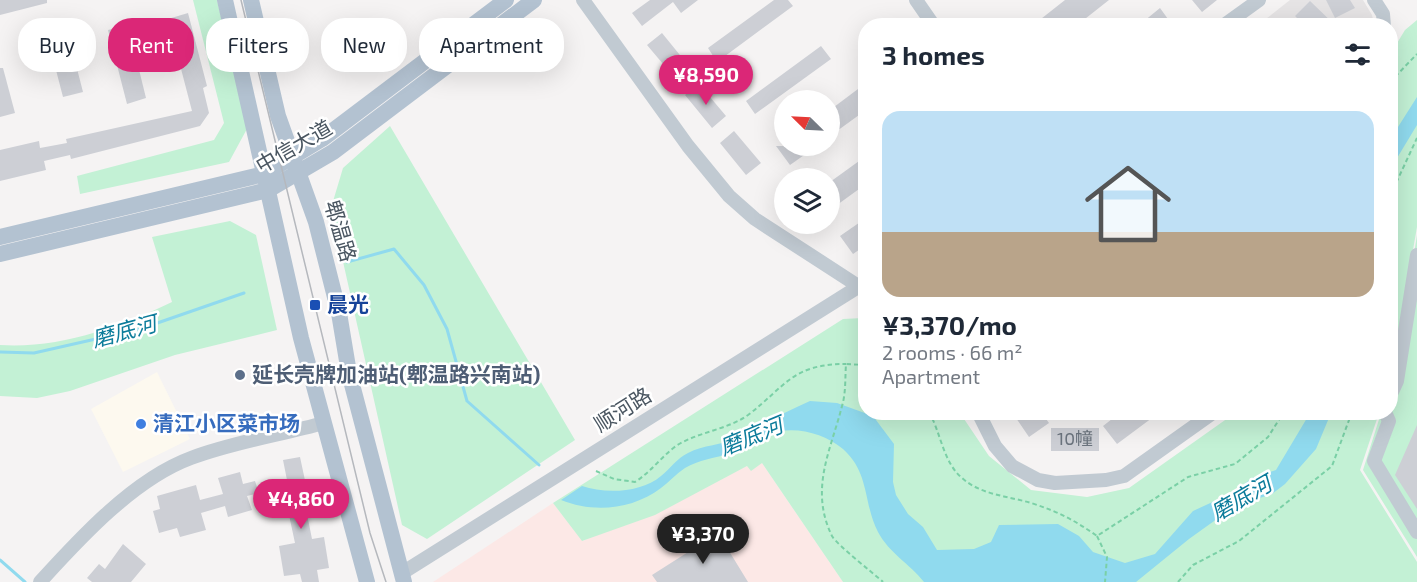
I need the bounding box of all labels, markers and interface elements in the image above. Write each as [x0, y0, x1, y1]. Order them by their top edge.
chip: Buy [18, 18, 96, 72]
chip: Rent [108, 18, 194, 72]
chip: Filters [206, 18, 309, 72]
chip: New [321, 18, 407, 72]
chip: Apartment [419, 18, 564, 72]
icon: filters [1341, 38, 1374, 71]
text: 3 homes [882, 39, 985, 70]
pin: ¥8,590 [657, 55, 755, 106]
text: ¥8,590 [673, 62, 739, 86]
north arrow [774, 90, 840, 156]
map controls [774, 90, 840, 234]
street label: 中信大道 [251, 114, 336, 178]
icon: home [1074, 150, 1182, 258]
button: layers [774, 168, 840, 234]
street label: 郫温路 [321, 197, 362, 264]
place label: 晨光 [327, 291, 369, 316]
marker: 晨光 [308, 298, 322, 312]
water label: 磨底河 [88, 308, 163, 351]
text: ¥3,370/mo [882, 309, 1017, 340]
text: 2 rooms · 66 m² [882, 340, 1023, 364]
place label: 延长壳牌加油站(郫温路兴南站) [252, 361, 540, 386]
text: Apartment [882, 364, 980, 388]
marker: 延长壳牌加油站(郫温路兴南站) [233, 368, 247, 382]
street label: 顺河路 [589, 381, 656, 436]
water label: 磨底河 [715, 409, 790, 459]
place label: 清江小区菜市场 [153, 410, 300, 435]
marker: 清江小区菜市场 [134, 417, 148, 431]
house number: 10幢 [1057, 427, 1093, 449]
water label: 磨底河 [1205, 467, 1279, 525]
pin: ¥4,860 [252, 479, 350, 530]
text: ¥4,860 [267, 486, 335, 510]
pin: ¥3,370 [654, 514, 752, 565]
text: ¥3,370 [671, 521, 735, 545]

